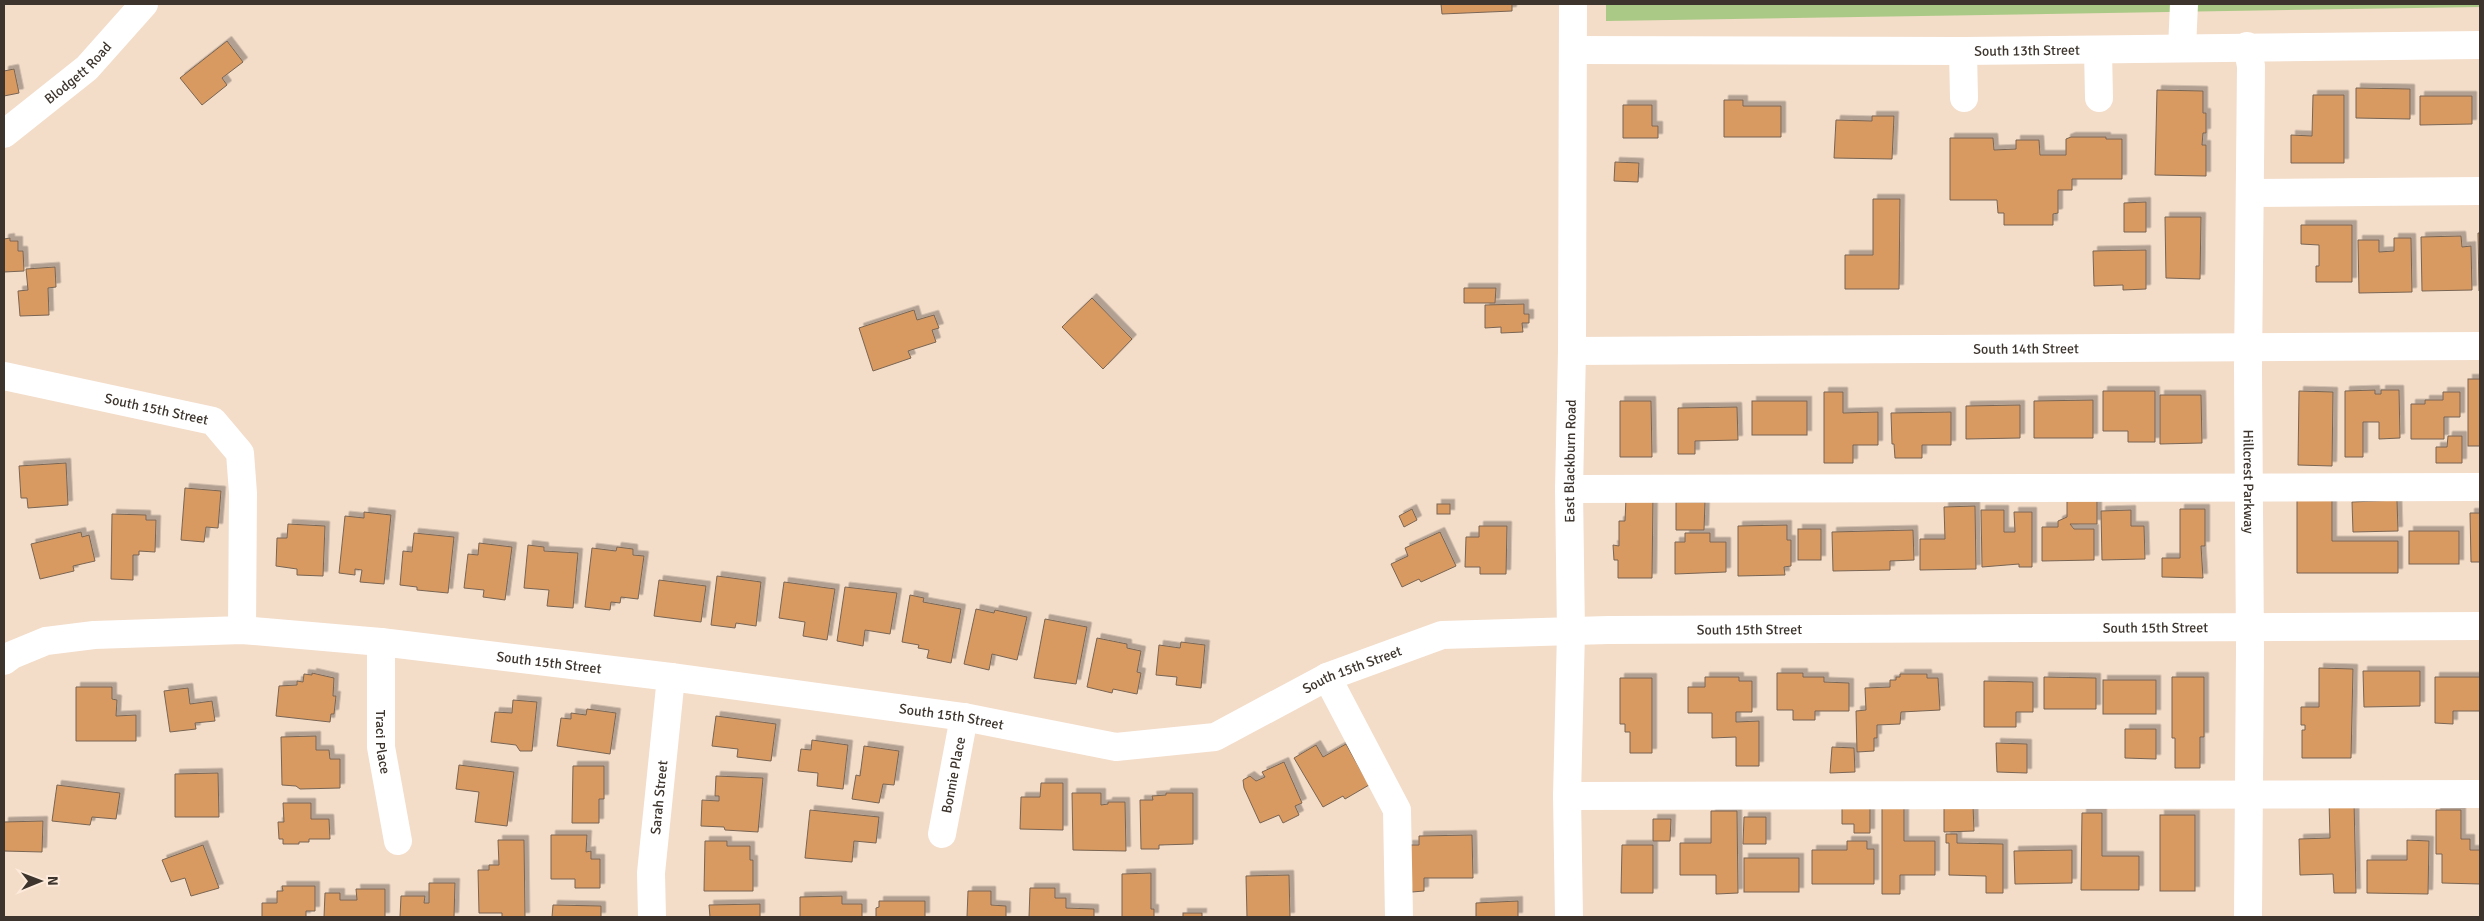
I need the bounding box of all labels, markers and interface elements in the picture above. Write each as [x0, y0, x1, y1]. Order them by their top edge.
street label: Blodgett Road [41, 39, 115, 108]
street label: South 13th Street [1974, 42, 2080, 60]
street label: South 14th Street [1973, 340, 2079, 358]
street label: South 15th Street [103, 390, 210, 429]
street label: East Blackburn Road [1561, 399, 1580, 523]
street label: Hillcrest Parkway [2239, 429, 2257, 534]
street label: South 15th Street [2103, 619, 2208, 637]
street label: South 15th Street [1697, 621, 1802, 639]
street label: South 15th Street [1300, 642, 1404, 698]
street label: South 15th Street [496, 648, 603, 678]
street label: South 15th Street [898, 700, 1005, 734]
street label: Traci Place [372, 710, 394, 775]
street label: Bonnie Place [938, 735, 969, 815]
street label: Sarah Street [647, 760, 671, 835]
north arrow [15, 856, 65, 906]
text: N [44, 876, 61, 886]

